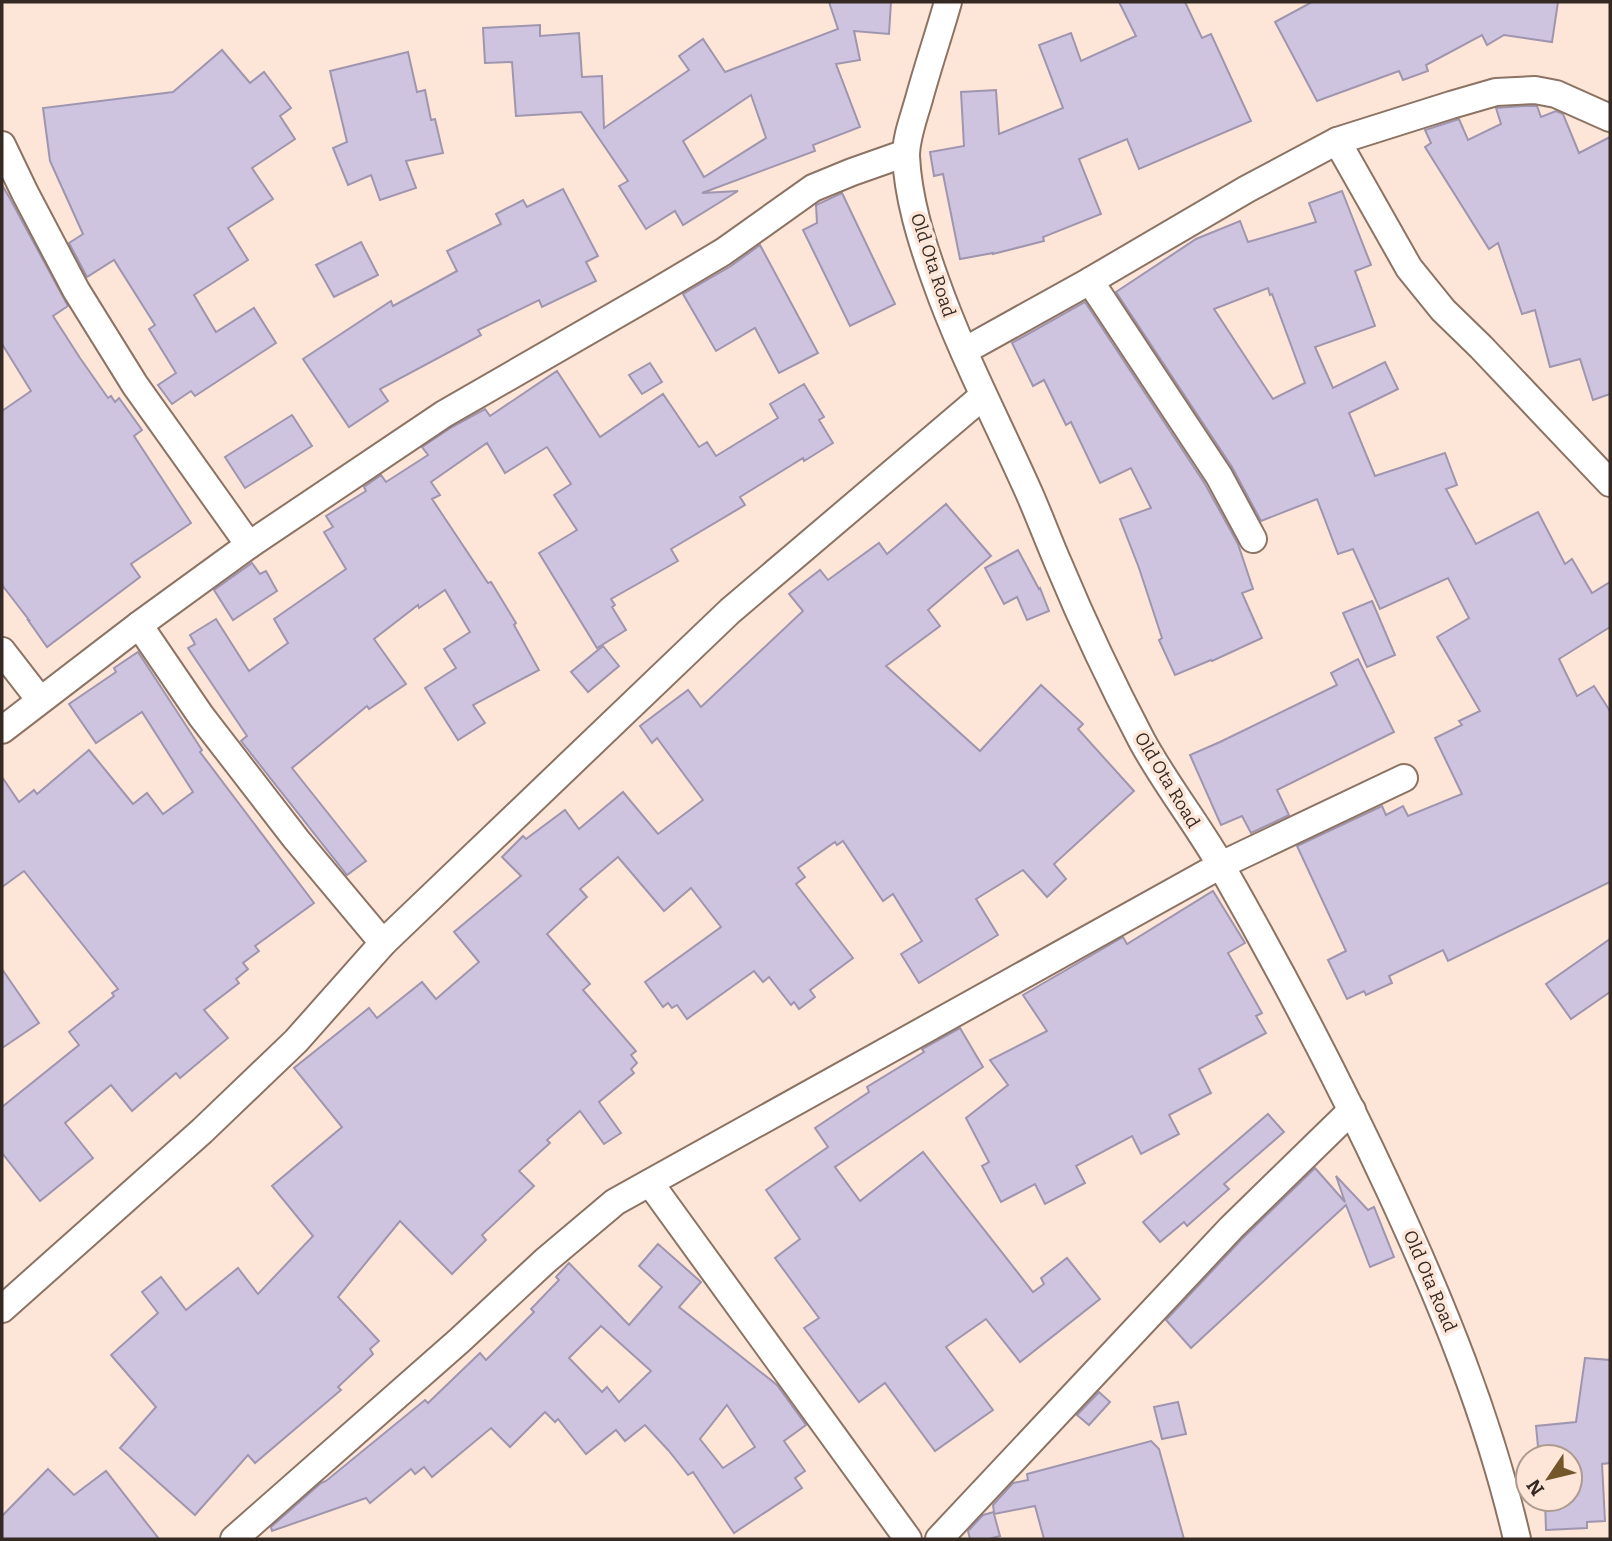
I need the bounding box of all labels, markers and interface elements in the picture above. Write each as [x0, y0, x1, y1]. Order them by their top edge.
street label: Old Ota Road [906, 210, 960, 320]
street label: Old Ota Road [1130, 728, 1204, 832]
street label: Old Ota Road [1399, 1227, 1461, 1335]
north arrow [1514, 1443, 1584, 1513]
text: N [1522, 1475, 1549, 1500]

